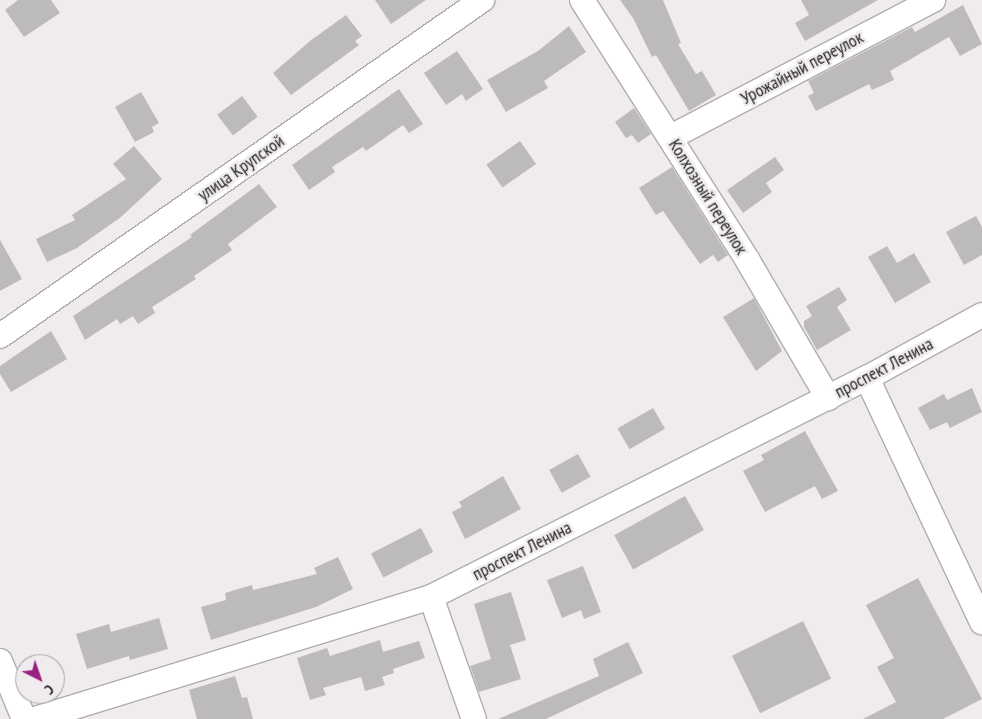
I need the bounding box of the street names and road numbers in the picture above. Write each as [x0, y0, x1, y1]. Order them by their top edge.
street label: Урожайный переулок [737, 27, 867, 109]
street label: улица Крупской [194, 130, 288, 206]
street label: Колхозный переулок [664, 135, 752, 259]
street label: проспект Ленина [831, 333, 937, 403]
street label: проспект Ленина [469, 517, 575, 585]

